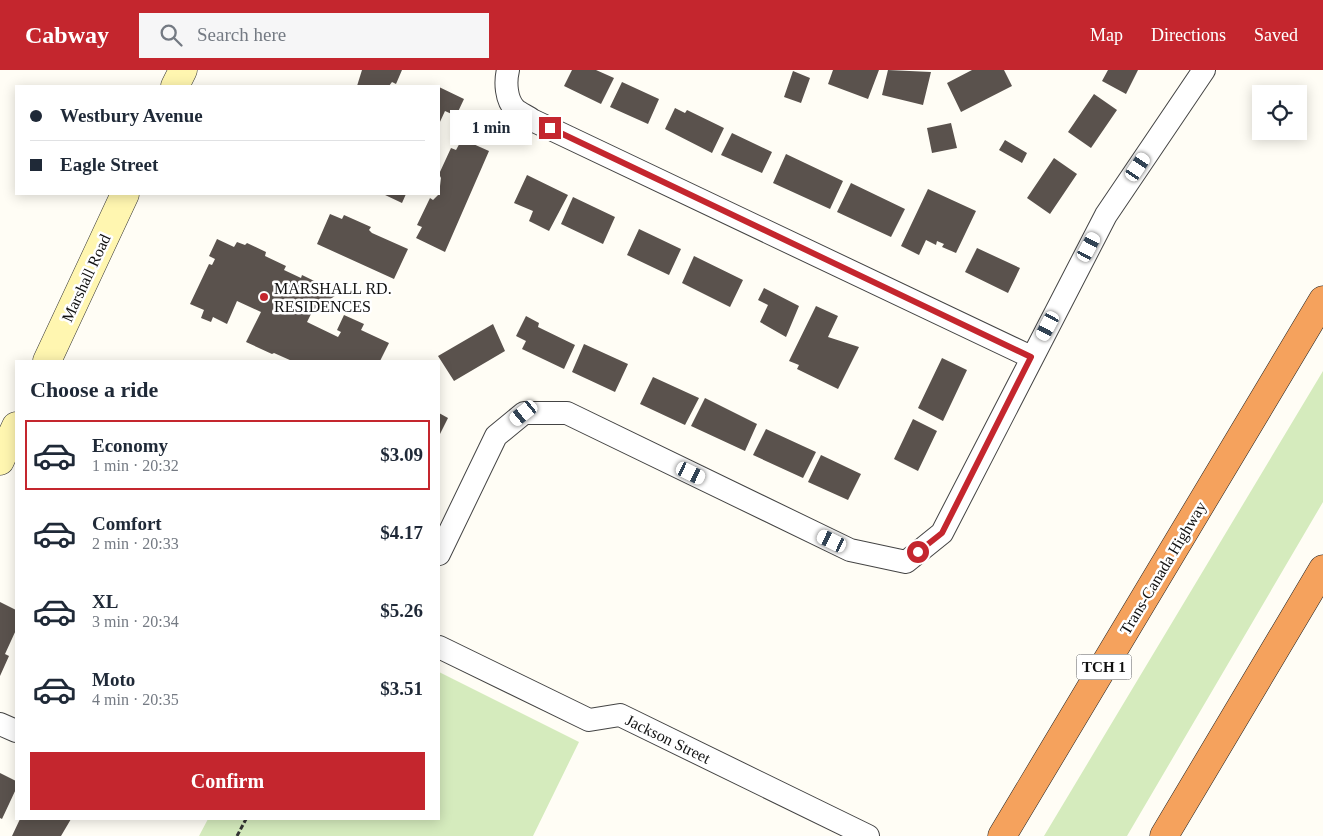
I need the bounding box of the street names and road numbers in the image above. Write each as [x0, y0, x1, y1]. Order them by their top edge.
street label: Marshall Road [58, 232, 114, 324]
street label: Trans-Canada Highway [1117, 499, 1210, 638]
road number: TCH 1 [1076, 654, 1132, 680]
street label: Jackson Street [623, 711, 714, 767]

